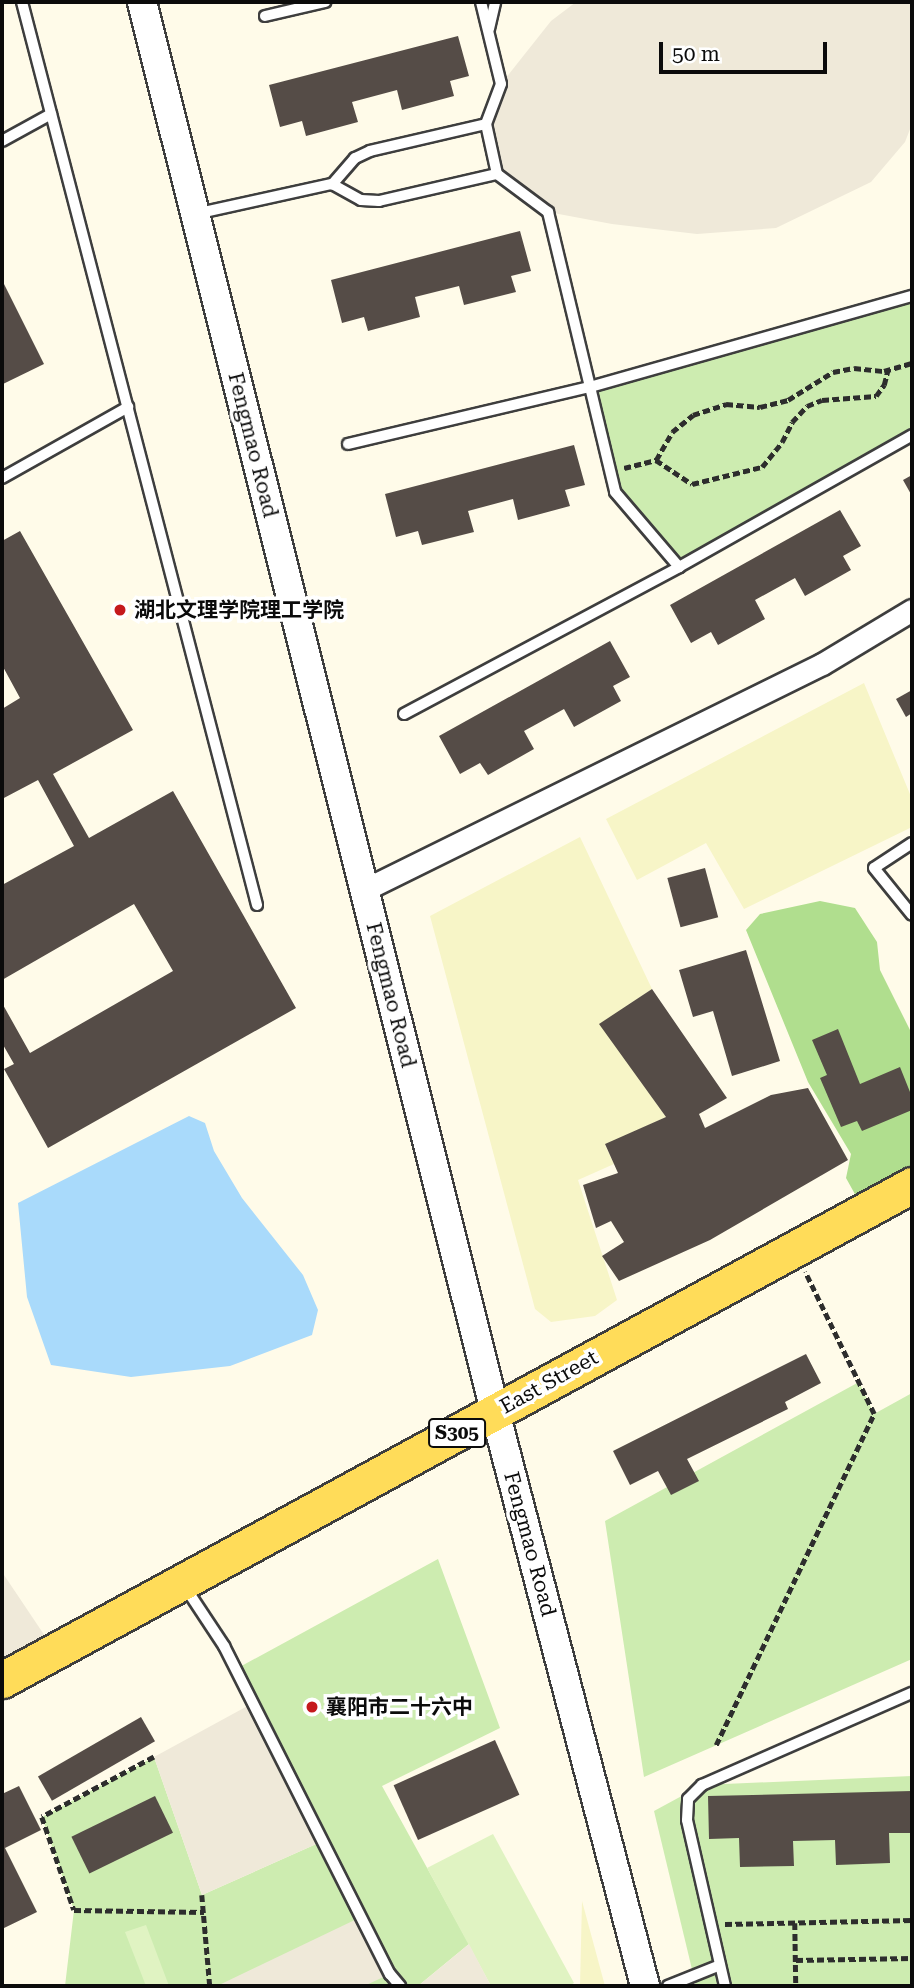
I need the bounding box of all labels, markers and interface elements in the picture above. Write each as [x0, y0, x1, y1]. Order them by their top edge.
scale bar [662, 28, 830, 72]
text: 50 m [672, 42, 720, 66]
street label: Fengmao Road [223, 370, 283, 520]
place label: 湖北文理学院理工学院 [134, 597, 344, 623]
marker: 湖北文理学院理工学院 [112, 602, 128, 618]
street label: Fengmao Road [361, 920, 421, 1070]
street label: East Street [496, 1345, 602, 1419]
road number: S305 [427, 1418, 487, 1448]
street label: Fengmao Road [499, 1469, 561, 1619]
place label: 襄阳市二十六中 [326, 1694, 473, 1720]
marker: 襄阳市二十六中 [304, 1699, 320, 1715]

